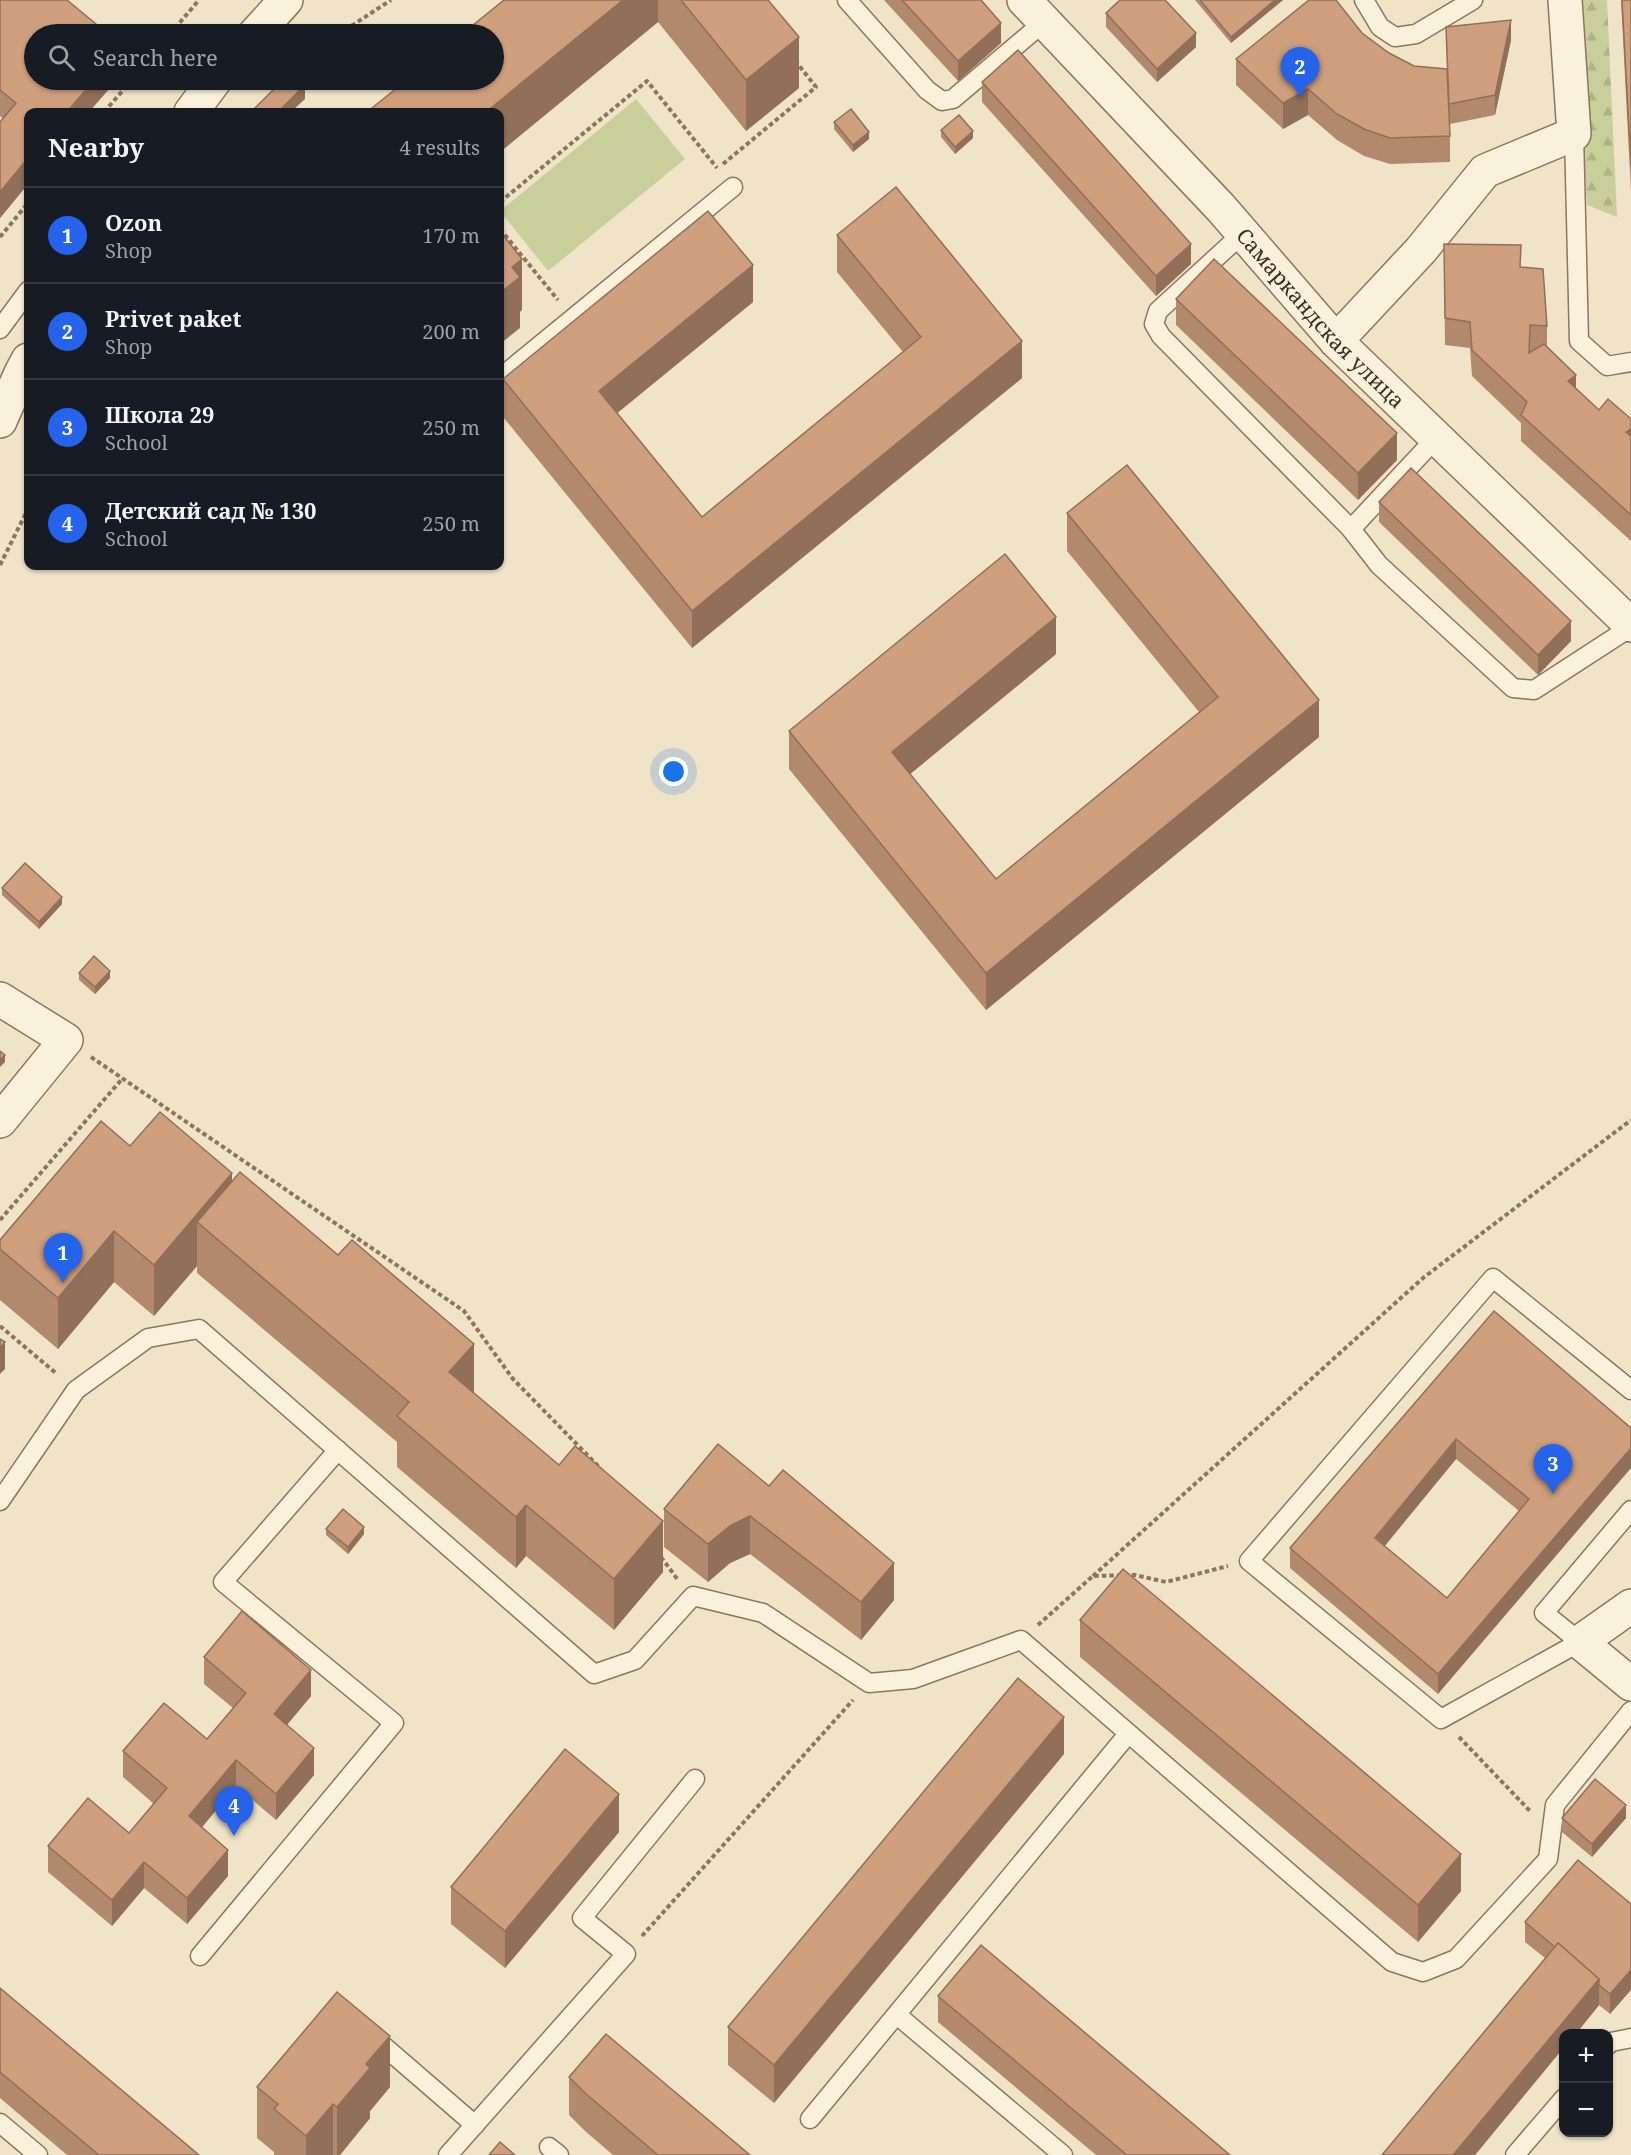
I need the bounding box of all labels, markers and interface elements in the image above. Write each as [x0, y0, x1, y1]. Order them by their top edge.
search box [24, 24, 504, 90]
icon: search [45, 41, 78, 74]
text: Search here [93, 42, 218, 72]
pin: 2 [1280, 48, 1320, 97]
text: Nearby [48, 129, 144, 165]
text: 4 results [400, 134, 480, 161]
text: Ozon [105, 207, 162, 237]
text: 1 [62, 222, 73, 249]
text: 170 m [422, 222, 480, 249]
street label: Самаркандская улица [1230, 222, 1411, 414]
text: Shop [105, 237, 152, 264]
text: Privet paket [105, 303, 241, 333]
text: 2 [62, 318, 73, 345]
text: 200 m [422, 318, 480, 345]
text: Shop [105, 333, 152, 360]
text: Школа 29 [105, 399, 214, 429]
text: 3 [62, 414, 73, 441]
text: 250 m [422, 414, 480, 441]
text: School [105, 429, 168, 456]
text: Детский сад № 130 [105, 495, 317, 525]
text: 4 [62, 510, 73, 537]
text: 250 m [422, 510, 480, 537]
text: School [105, 525, 168, 552]
your location [659, 757, 688, 786]
pin: 1 [44, 1234, 82, 1283]
pin: 3 [1534, 1444, 1572, 1494]
pin: 4 [214, 1786, 254, 1836]
map controls [1559, 2029, 1613, 2137]
button: + [1559, 2029, 1613, 2083]
button: − [1559, 2083, 1613, 2137]

